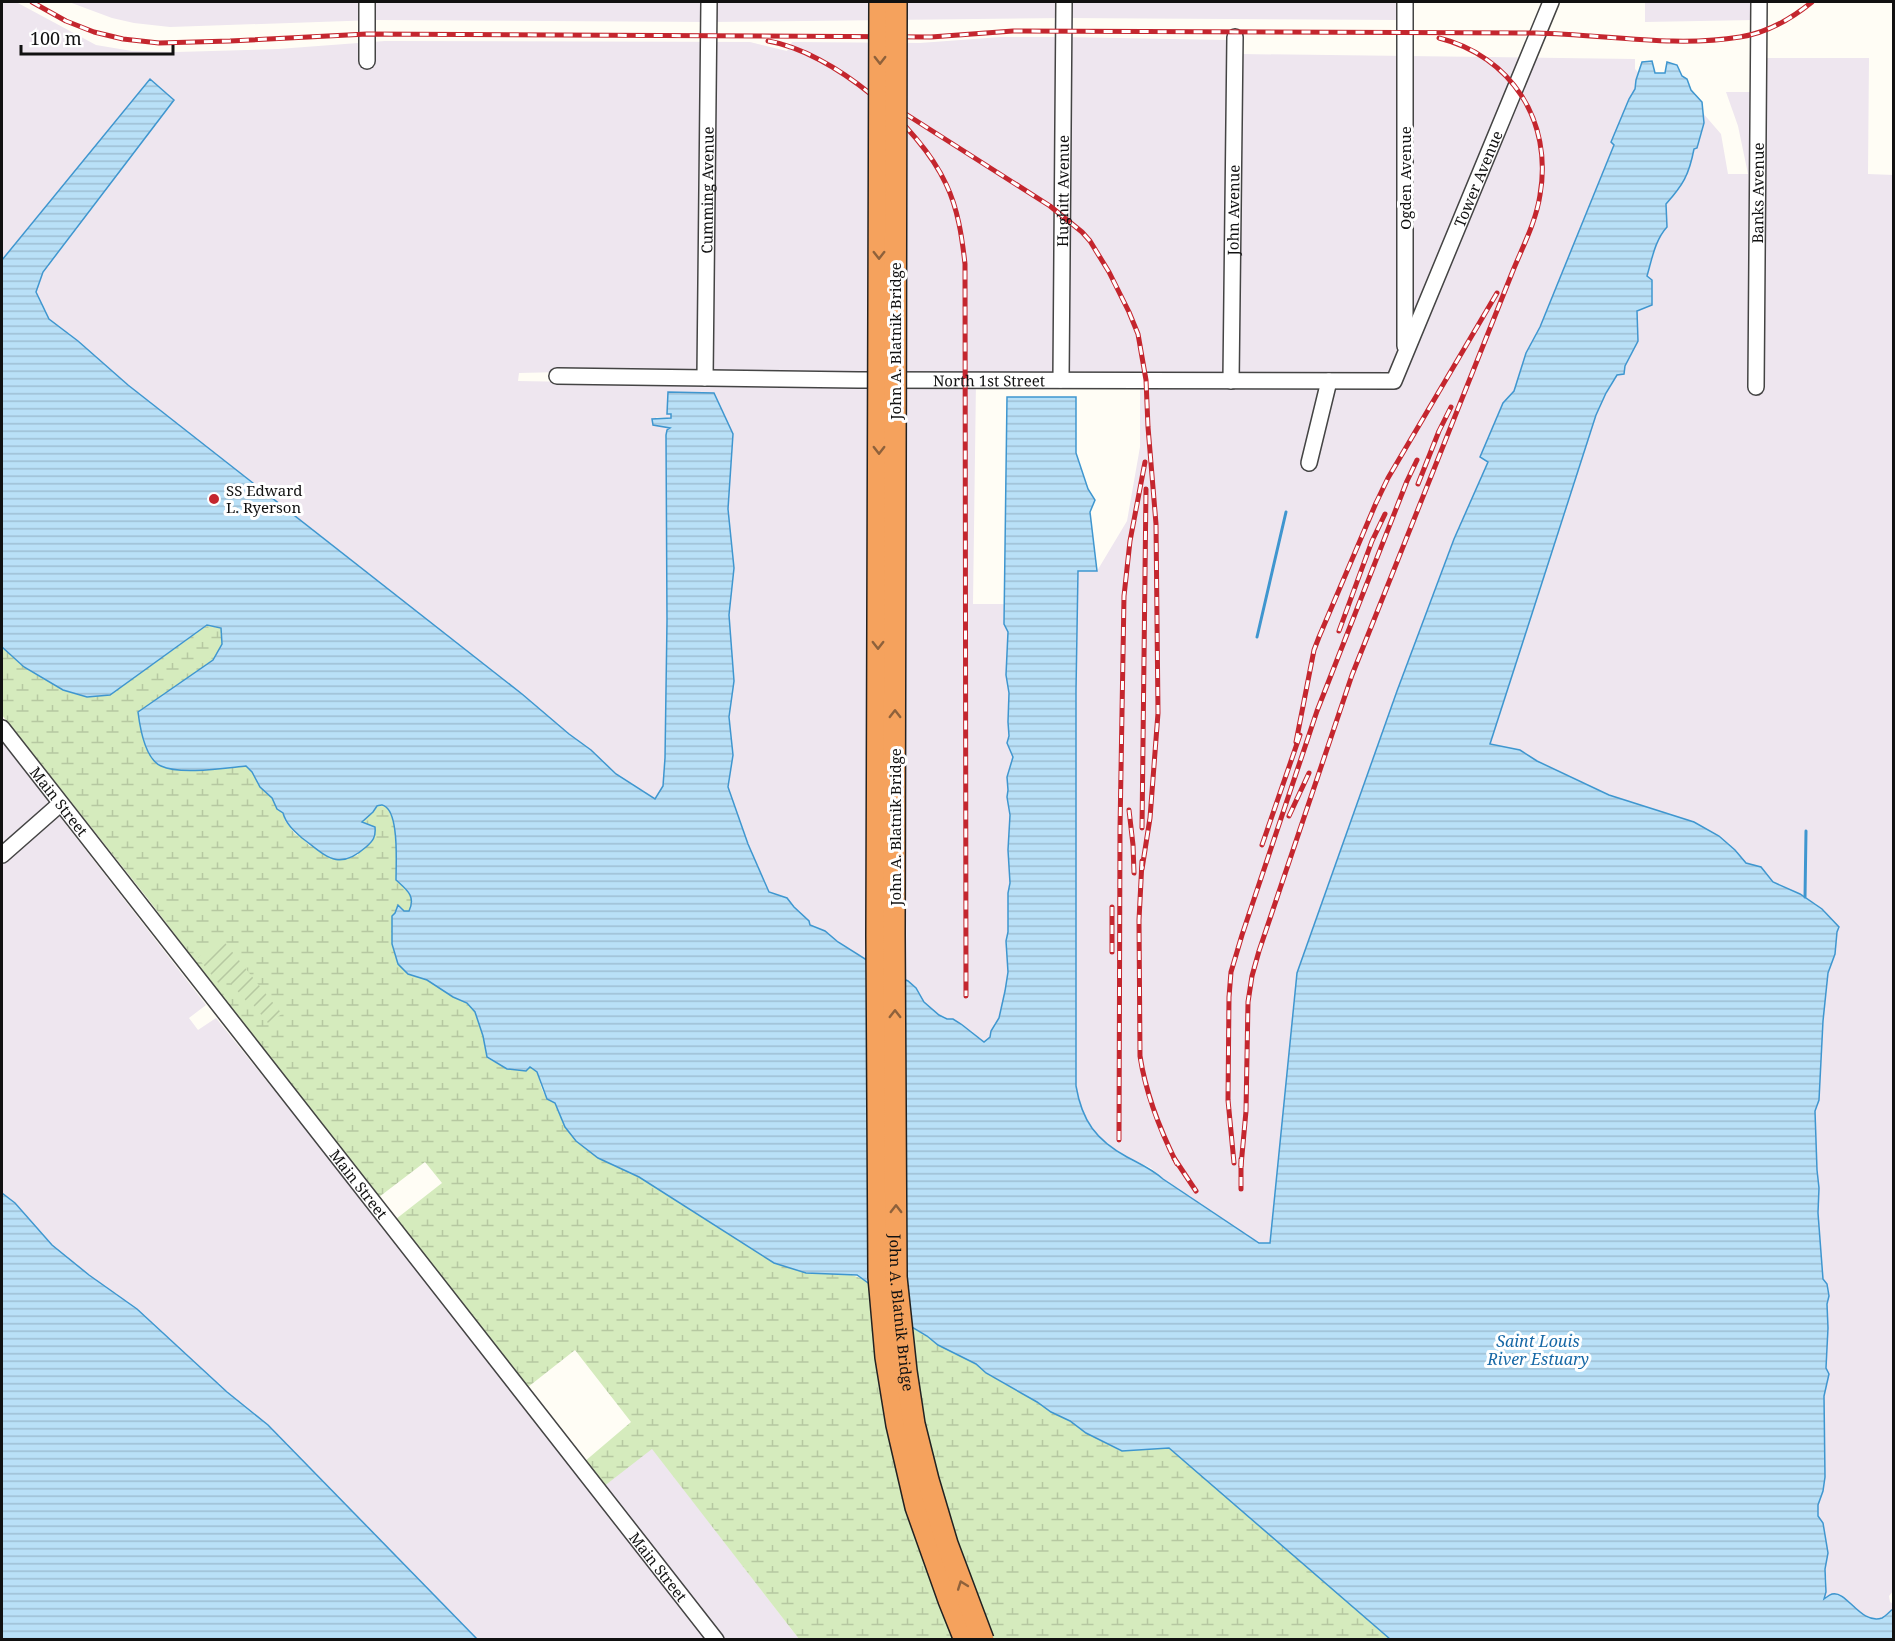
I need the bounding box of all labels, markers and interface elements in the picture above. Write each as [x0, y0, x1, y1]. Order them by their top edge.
scale bar [21, 18, 172, 56]
text: 100 m [30, 26, 82, 50]
one-way arrow [874, 55, 886, 64]
street label: Cumming Avenue [696, 126, 718, 254]
street label: Ogden Avenue [1395, 126, 1415, 230]
street label: Tower Avenue [1449, 127, 1507, 230]
street label: Hughitt Avenue [1052, 135, 1073, 247]
street label: Banks Avenue [1747, 142, 1768, 244]
street label: John Avenue [1222, 164, 1244, 257]
one-way arrow [873, 250, 885, 259]
street label: John A. Blatnik Bridge [885, 262, 905, 421]
street label: North 1st Street [933, 370, 1045, 390]
one-way arrow [873, 445, 885, 454]
place label: SS Edward L. Ryerson [226, 480, 302, 517]
marker: SS Edward L. Ryerson [207, 492, 221, 506]
one-way arrow [872, 640, 884, 649]
one-way arrow [889, 710, 901, 719]
street label: John A. Blatnik Bridge [885, 748, 905, 907]
street label: Main Street [26, 762, 93, 840]
one-way arrow [889, 1010, 901, 1019]
street label: Main Street [326, 1145, 392, 1223]
one-way arrow [890, 1205, 902, 1214]
street label: John A. Blatnik Bridge [886, 1233, 919, 1393]
water label: Saint Louis River Estuary [1486, 1330, 1589, 1370]
street label: Main Street [625, 1528, 692, 1605]
one-way arrow [957, 1580, 970, 1591]

